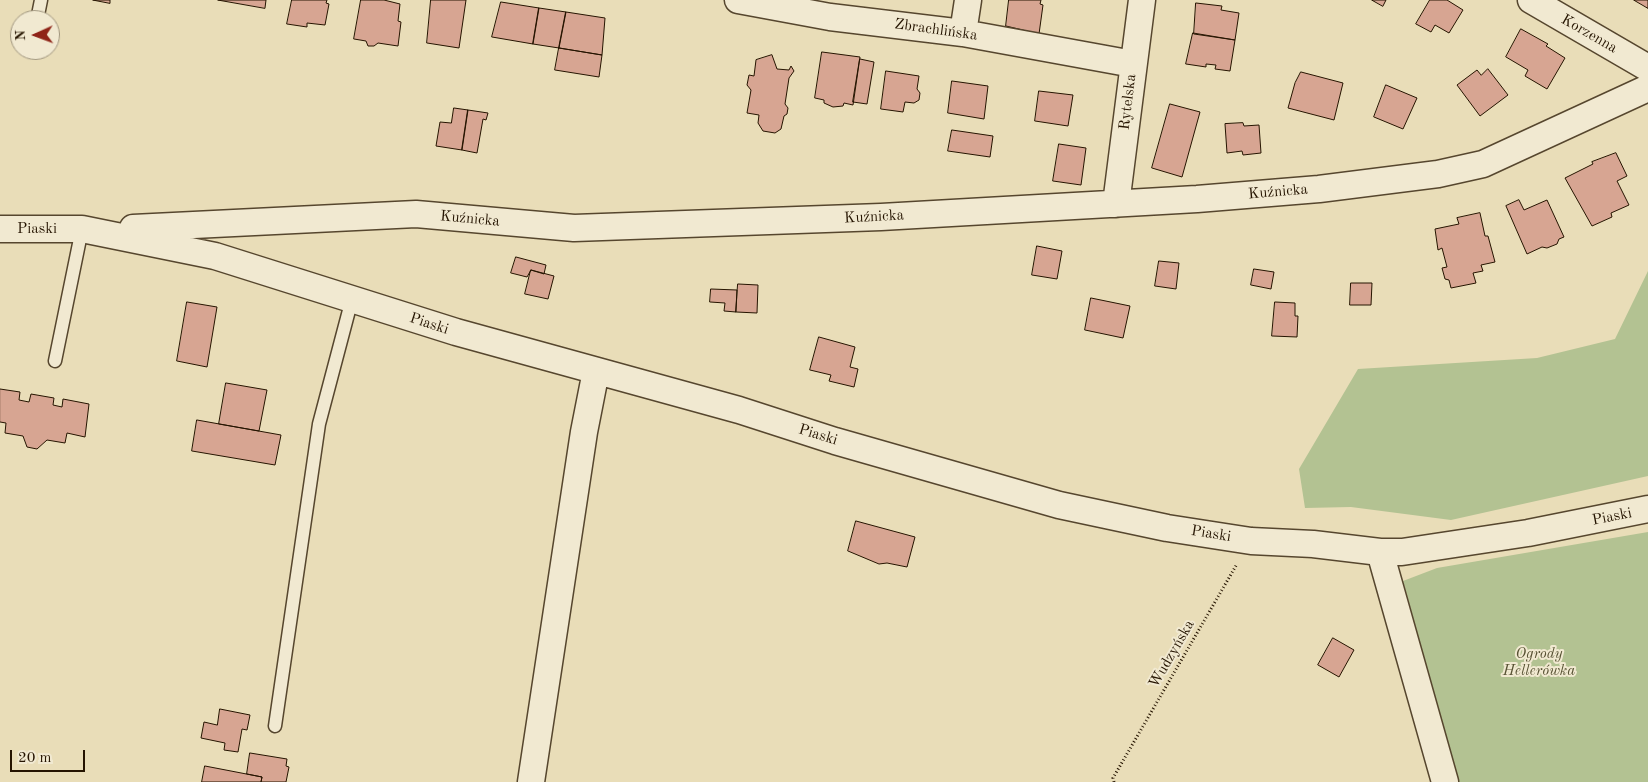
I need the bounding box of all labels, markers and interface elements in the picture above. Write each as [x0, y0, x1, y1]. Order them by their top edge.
north arrow [10, 10, 60, 60]
street label: Korzenna [1558, 11, 1620, 57]
street label: Zbrachlińska [893, 15, 979, 45]
text: N [14, 30, 28, 41]
street label: Rytelska [1116, 73, 1140, 131]
street label: Kuźnicka [1247, 180, 1309, 204]
street label: Kuźnicka [844, 206, 904, 228]
street label: Kuźnicka [439, 207, 501, 231]
street label: Piaski [17, 220, 57, 238]
street label: Piaski [407, 309, 451, 339]
street label: Piaski [796, 421, 840, 449]
street label: Piaski [1591, 504, 1633, 530]
street label: Piaski [1190, 522, 1232, 546]
street label: Wudzyńska [1145, 617, 1199, 691]
park label: Ogrody Hellerówka [1503, 645, 1575, 680]
scale bar [12, 740, 88, 772]
text: 20 m [18, 751, 52, 766]

